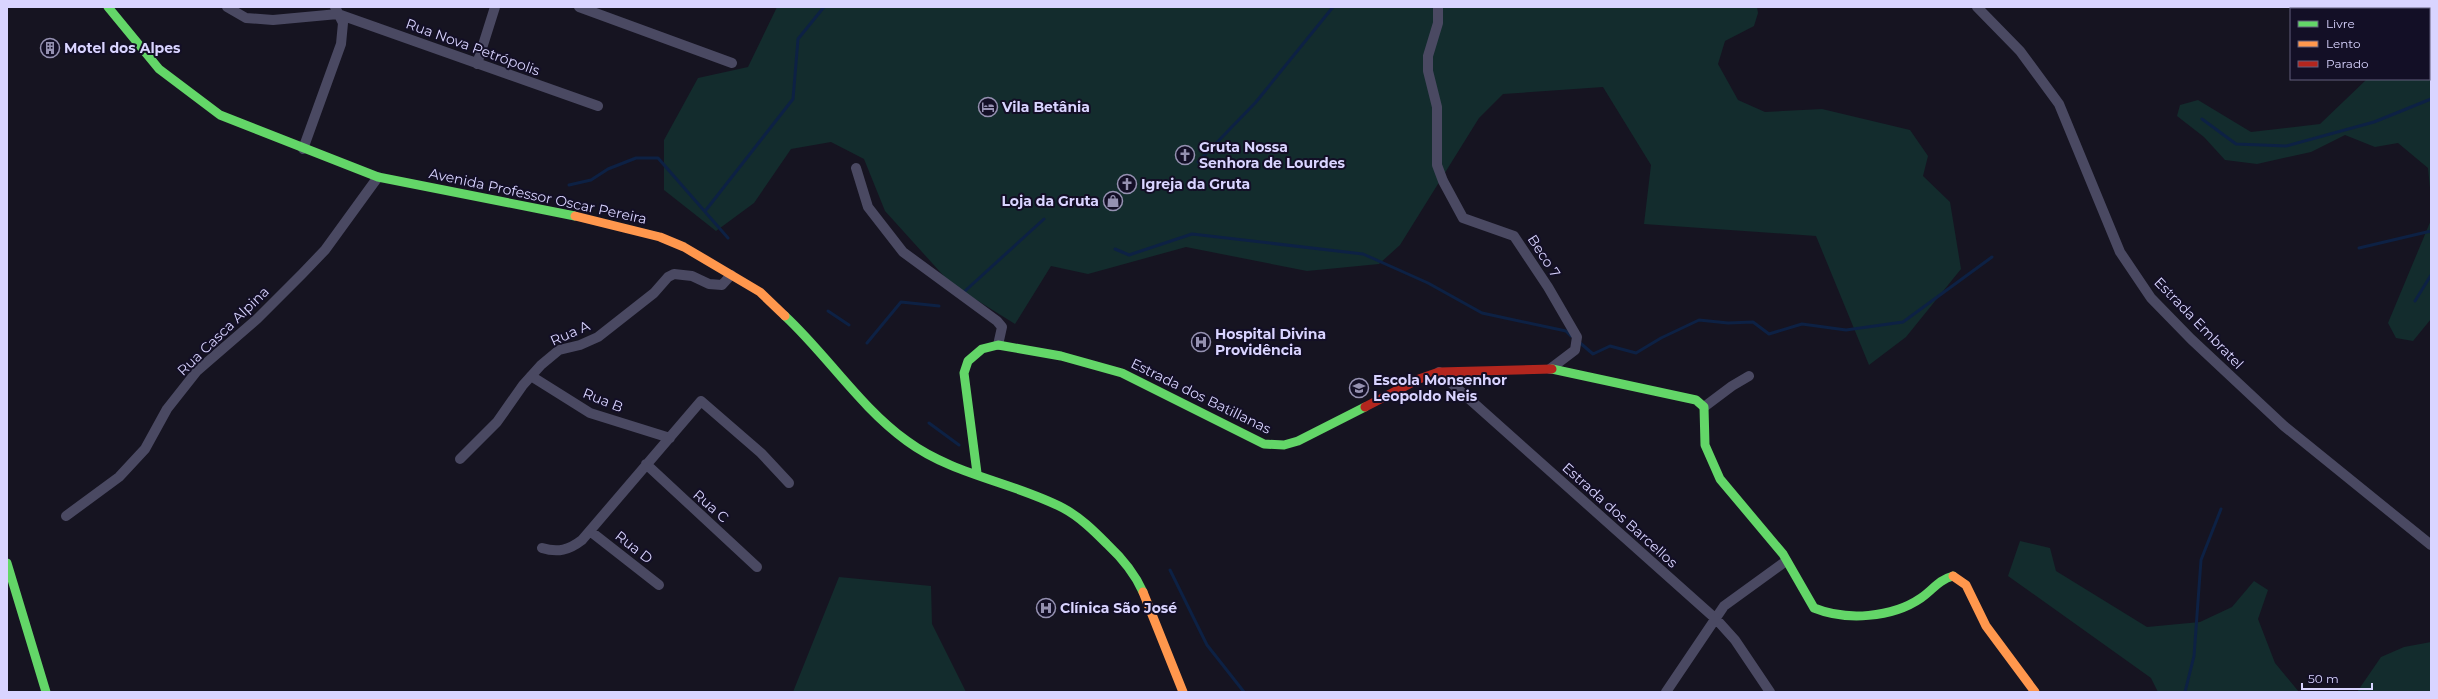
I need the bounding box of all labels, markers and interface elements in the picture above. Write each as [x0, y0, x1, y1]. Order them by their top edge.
legend [2290, 8, 2430, 80]
street label: Rua Nova Petrópolis [403, 14, 543, 80]
text: Livre [2326, 16, 2355, 31]
text: Lento [2326, 36, 2361, 51]
building icon: Motel dos Alpes [39, 37, 61, 59]
place label: Motel dos Alpes [64, 39, 181, 57]
text: Parado [2326, 56, 2369, 71]
hotel icon: Vila Betânia [977, 96, 999, 118]
place label: Vila Betânia [1001, 98, 1090, 116]
place label: Gruta Nossa Senhora de Lourdes [1199, 138, 1346, 172]
church icon: Gruta Nossa Senhora de Lourdes [1174, 144, 1196, 166]
street label: Avenida Professor Oscar Pereira [427, 164, 649, 228]
church icon: Igreja da Gruta [1116, 173, 1138, 195]
place label: Igreja da Gruta [1141, 175, 1250, 193]
shop icon: Loja da Gruta [1102, 190, 1124, 212]
place label: Loja da Gruta [1001, 192, 1099, 210]
street label: Beco 7 [1524, 231, 1564, 281]
street label: Estrada Embratel [2150, 273, 2248, 373]
street label: Rua Casca Alpina [173, 283, 273, 379]
street label: Rua A [547, 316, 593, 350]
place label: Hospital Divina Providência [1215, 325, 1326, 359]
hospital icon: Hospital Divina Providência [1190, 331, 1212, 353]
street label: Estrada dos Batillanas [1128, 354, 1274, 438]
place label: Escola Monsenhor Leopoldo Neis [1373, 371, 1507, 405]
school or university icon: Escola Monsenhor Leopoldo Neis [1348, 377, 1370, 399]
street label: Rua B [580, 384, 626, 416]
street label: Estrada dos Barcellos [1559, 458, 1681, 572]
street label: Rua C [689, 486, 733, 526]
street label: Rua D [612, 527, 656, 567]
hospital icon: Clínica São José [1035, 597, 1057, 619]
place label: Clínica São José [1060, 599, 1177, 617]
scale bar [2302, 665, 2372, 691]
text: 50 m [2308, 671, 2339, 686]

